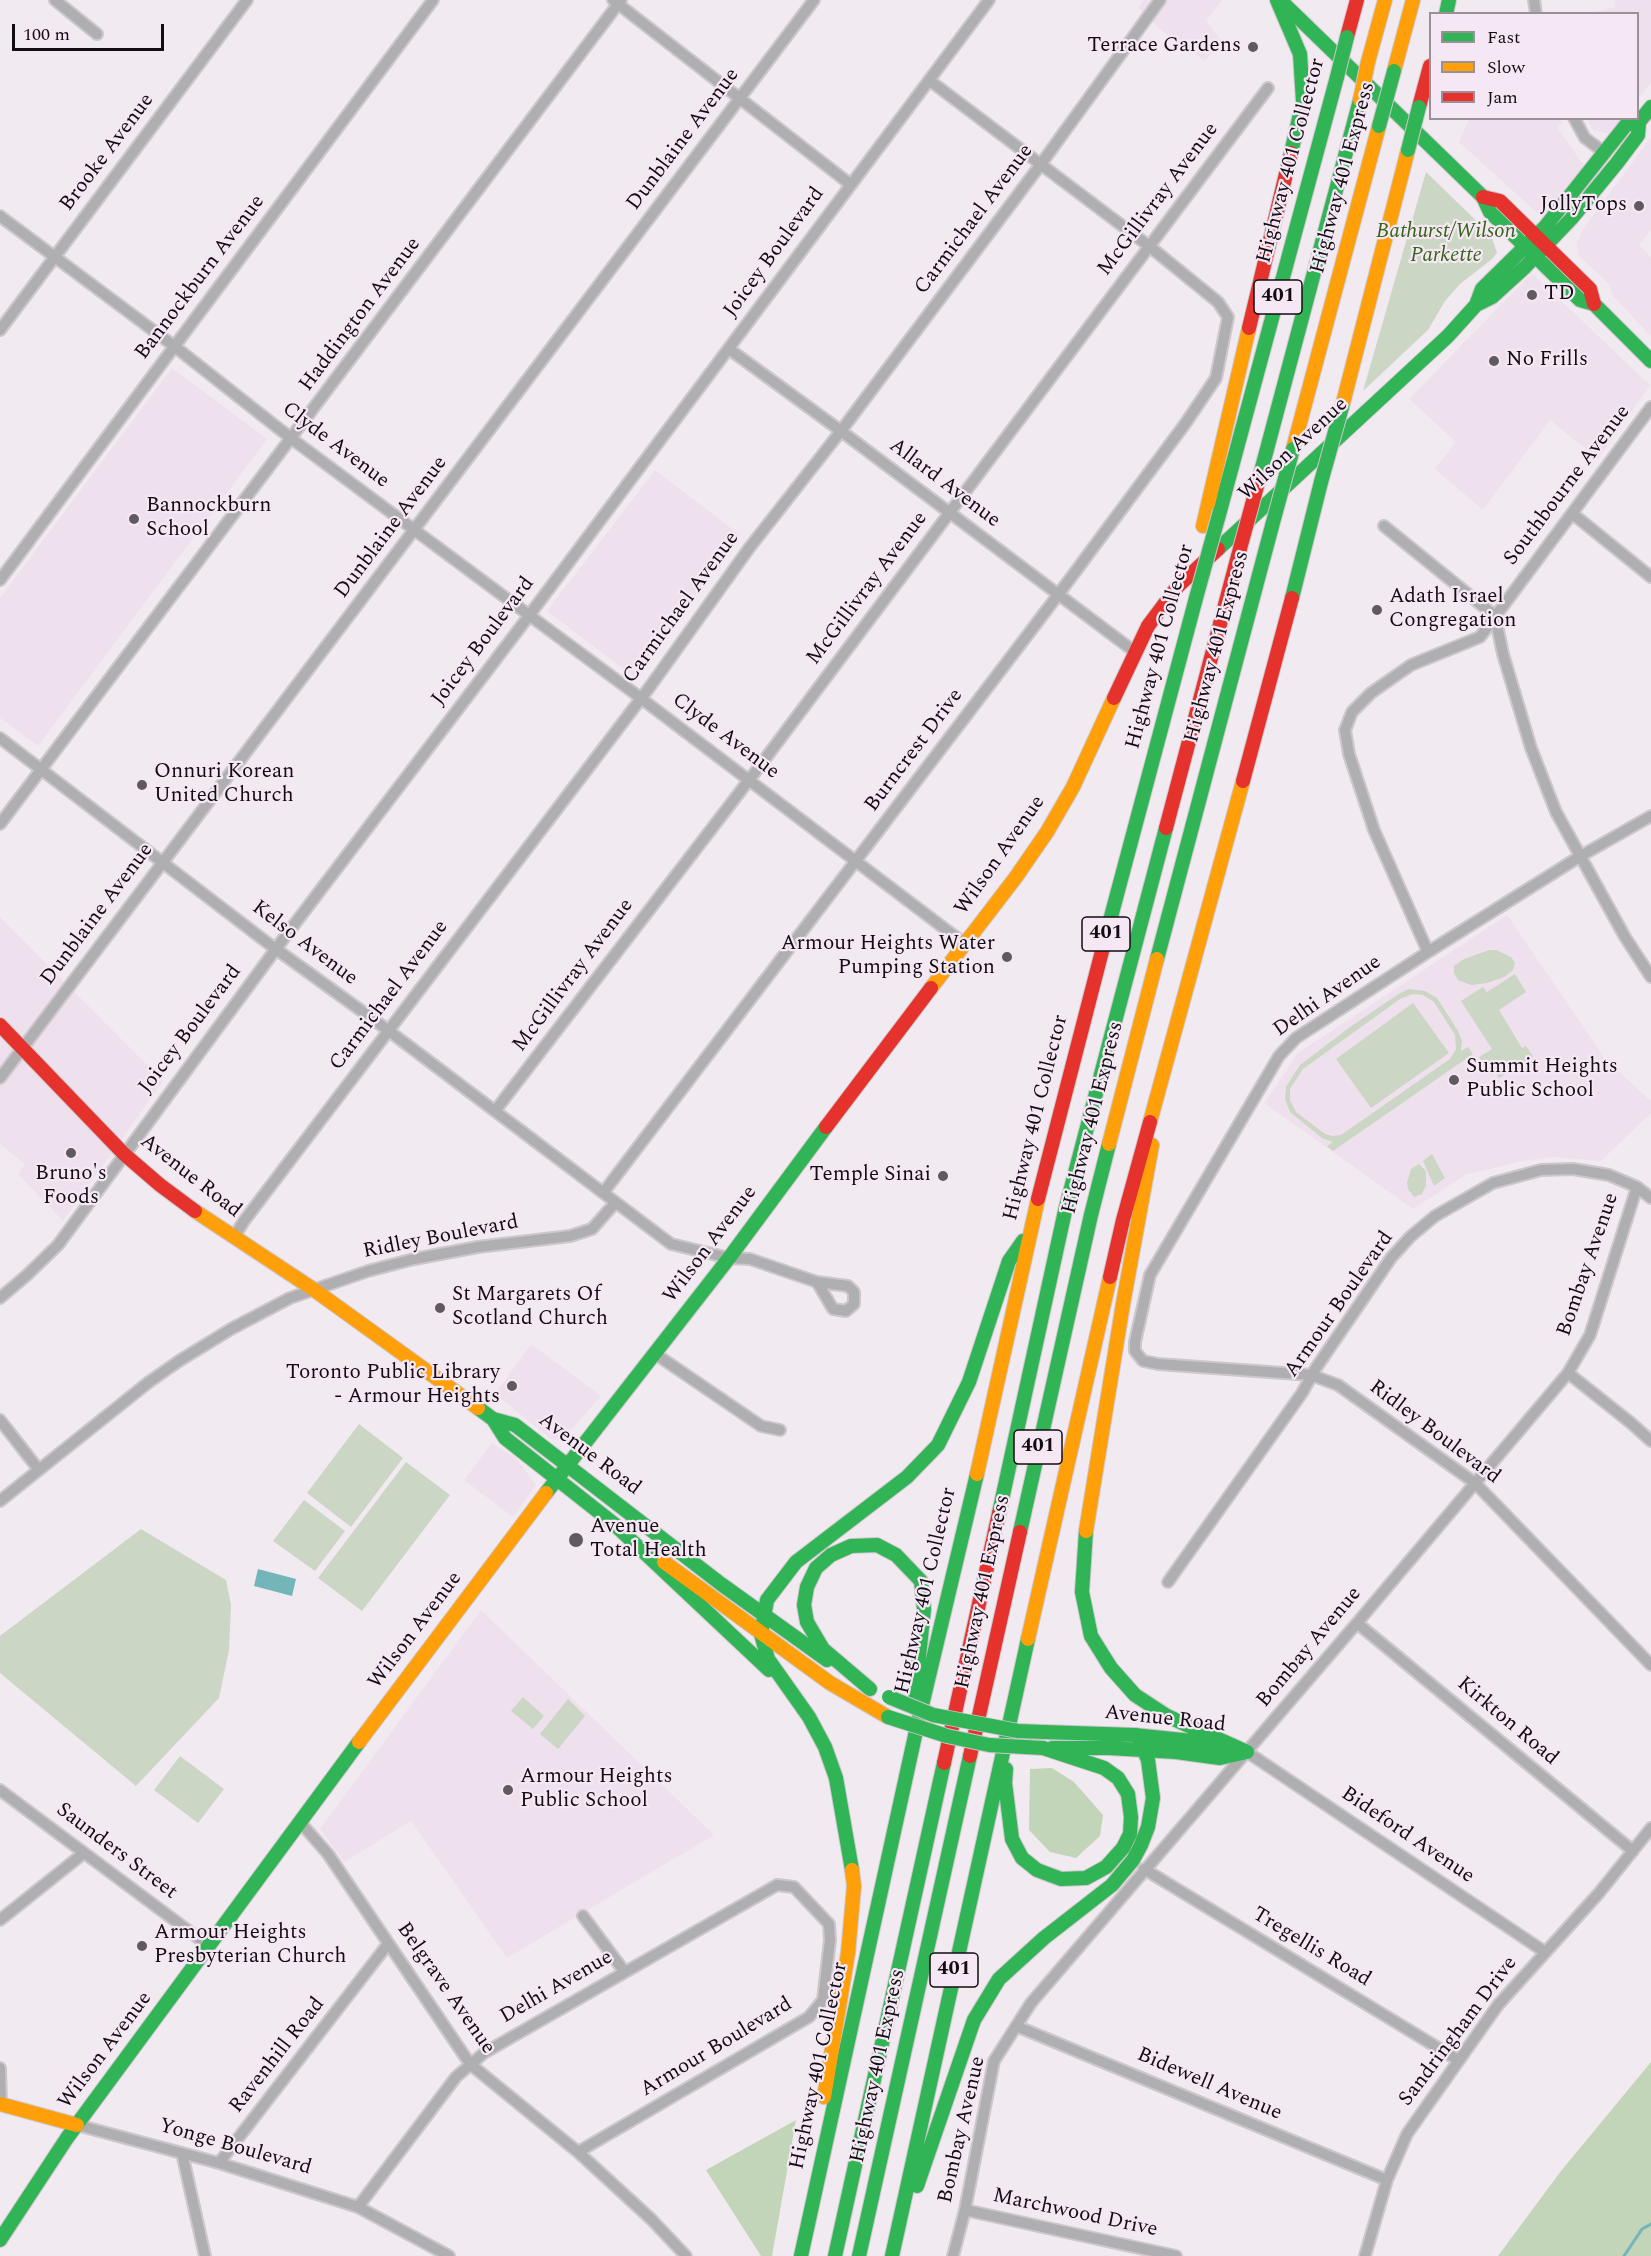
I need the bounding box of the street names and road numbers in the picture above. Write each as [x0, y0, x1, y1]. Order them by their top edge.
street label: Highway 401 Collector [1253, 56, 1331, 266]
street label: Dunblaine Avenue [622, 64, 746, 216]
street label: Highway 401 Express [1306, 79, 1382, 277]
street label: Brooke Avenue [56, 89, 160, 217]
street label: McGillivray Avenue [1093, 118, 1225, 282]
street label: Carmichael Avenue [910, 140, 1040, 300]
street label: Joicey Boulevard [719, 183, 831, 323]
street label: Bannockburn Avenue [131, 191, 271, 365]
street label: Haddington Avenue [295, 233, 427, 397]
road number: 401 [1254, 280, 1302, 314]
street label: Wilson Avenue [1234, 393, 1354, 507]
street label: Clyde Avenue [276, 397, 394, 495]
street label: Southbourne Avenue [1499, 401, 1637, 571]
street label: Allard Avenue [883, 434, 1005, 534]
street label: Dunblaine Avenue [330, 452, 454, 604]
street label: McGillivray Avenue [802, 507, 934, 671]
street label: Carmichael Avenue [618, 527, 746, 689]
street label: Highway 401 Collector [1122, 542, 1200, 752]
street label: Highway 401 Express [1180, 548, 1256, 746]
street label: Joicey Boulevard [427, 572, 541, 712]
street label: Burncrest Drive [860, 684, 970, 818]
street label: Clyde Avenue [666, 688, 784, 786]
street label: Wilson Avenue [950, 791, 1052, 921]
street label: Dunblaine Avenue [36, 839, 160, 991]
street label: McGillivray Avenue [508, 894, 640, 1058]
street label: Kelso Avenue [246, 896, 362, 992]
street label: Carmichael Avenue [325, 916, 455, 1076]
road number: 401 [1082, 917, 1130, 951]
street label: Delhi Avenue [1269, 951, 1387, 1043]
street label: Joicey Boulevard [134, 960, 248, 1100]
street label: Highway 401 Collector [999, 1013, 1075, 1223]
street label: Highway 401 Express [1058, 1019, 1130, 1217]
street label: Avenue Road [134, 1130, 246, 1224]
street label: Wilson Avenue [659, 1181, 763, 1309]
street label: Bombay Avenue [1553, 1190, 1625, 1340]
street label: Ridley Boulevard [361, 1211, 521, 1265]
street label: Armour Boulevard [1280, 1227, 1400, 1383]
street label: Ridley Boulevard [1363, 1375, 1505, 1491]
street label: Avenue Road [533, 1408, 645, 1502]
road number: 401 [1014, 1430, 1062, 1464]
street label: Highway 401 Collector [891, 1485, 963, 1697]
street label: Highway 401 Express [951, 1493, 1017, 1691]
street label: Wilson Avenue [364, 1567, 468, 1695]
street label: Bombay Avenue [1252, 1582, 1368, 1714]
street label: Kirkton Road [1451, 1672, 1563, 1772]
street label: Avenue Road [1103, 1701, 1227, 1739]
street label: Bideford Avenue [1336, 1782, 1478, 1890]
street label: Saunders Street [50, 1798, 182, 1906]
street label: Tregellis Road [1247, 1903, 1375, 1993]
street label: Belgrave Avenue [390, 1918, 500, 2060]
street label: Delhi Avenue [496, 1946, 618, 2030]
street label: Sandringham Drive [1394, 1952, 1524, 2112]
road number: 401 [930, 1953, 978, 1987]
street label: Highway 401 Collector [786, 1960, 854, 2172]
street label: Highway 401 Express [846, 1967, 912, 2165]
street label: Wilson Avenue [54, 1987, 158, 2115]
street label: Ravenhill Road [225, 1993, 331, 2119]
street label: Armour Boulevard [636, 1993, 798, 2103]
street label: Bidewell Avenue [1133, 2043, 1285, 2127]
street label: Bombay Avenue [934, 2054, 992, 2206]
street label: Yonge Boulevard [156, 2114, 314, 2182]
street label: Marchwood Drive [990, 2184, 1160, 2244]

